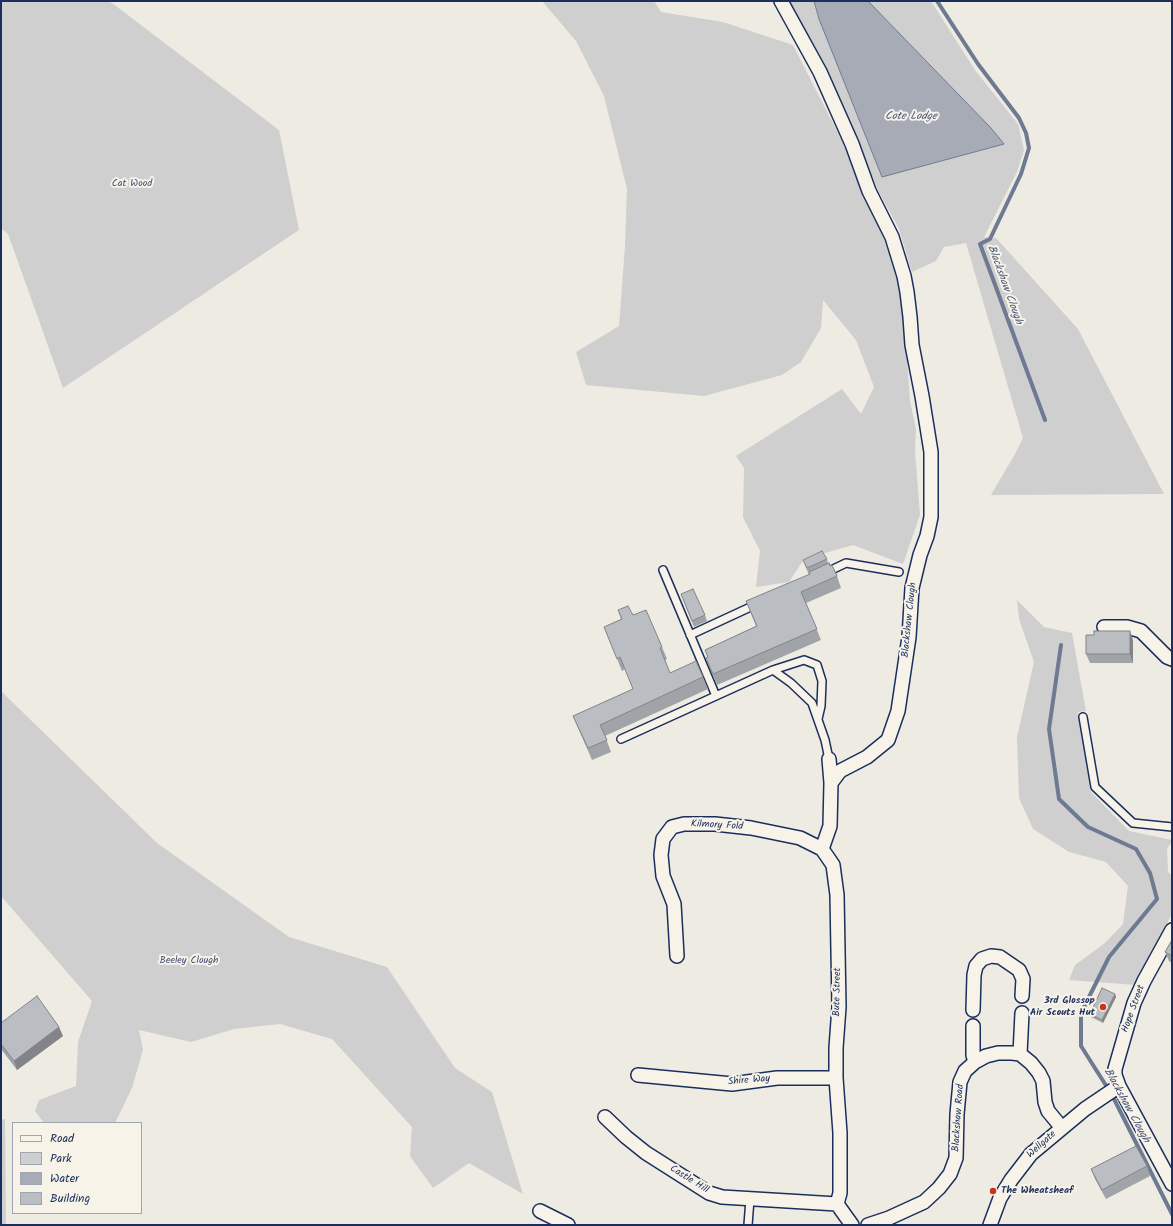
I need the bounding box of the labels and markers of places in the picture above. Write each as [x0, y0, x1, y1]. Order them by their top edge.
place label: 3rd Glossop Air Scouts Hut [1030, 995, 1095, 1018]
marker: 3rd Glossop Air Scouts Hut [1098, 1002, 1108, 1012]
place label: The Wheatsheaf [1001, 1185, 1073, 1197]
marker: The Wheatsheaf [988, 1186, 998, 1196]

